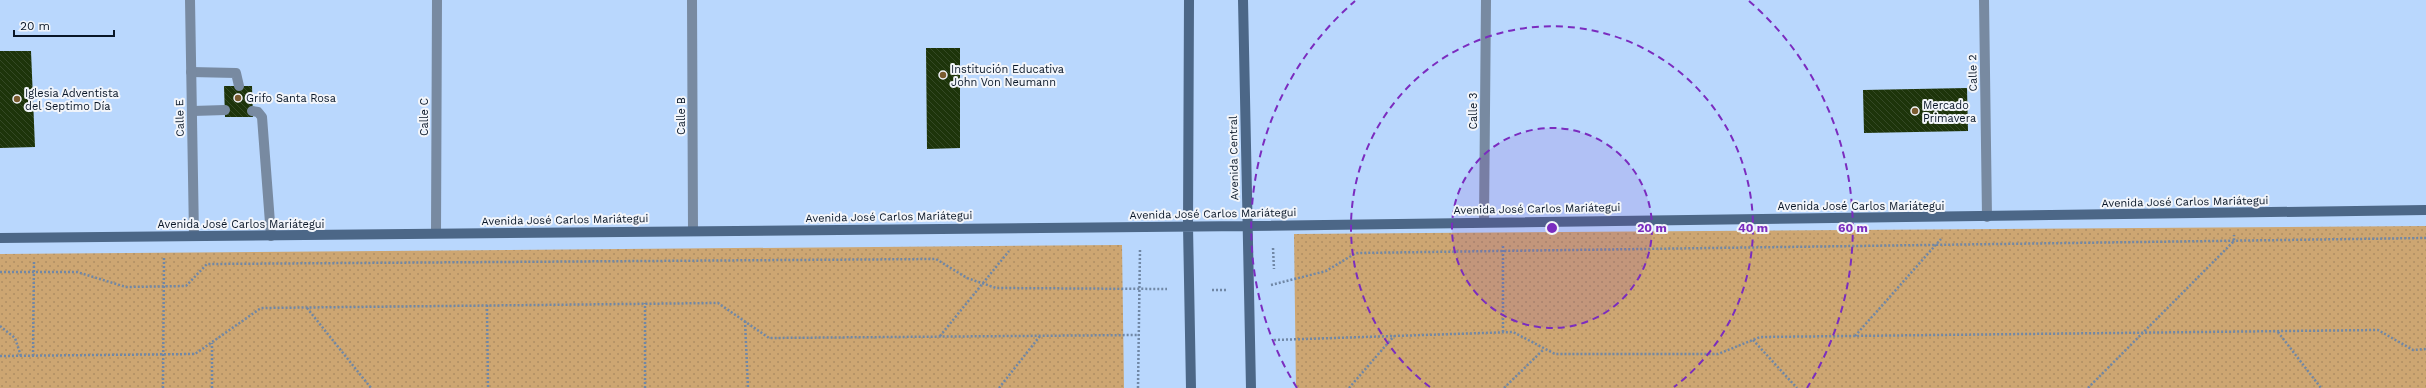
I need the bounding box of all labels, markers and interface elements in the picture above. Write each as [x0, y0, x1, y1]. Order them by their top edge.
scale bar [14, 12, 114, 38]
text: 20 m [20, 19, 50, 33]
street label: Calle 2 [1966, 54, 1980, 92]
place label: Institución Educativa John Von Neumann [951, 63, 1064, 89]
marker: Institución Educativa John Von Neumann [938, 70, 948, 80]
place label: Iglesia Adventista del Septimo Día [25, 87, 119, 113]
place label: Grifo Santa Rosa [246, 92, 336, 105]
street label: Calle 3 [1467, 92, 1480, 130]
marker: Grifo Santa Rosa [233, 93, 243, 103]
marker: Iglesia Adventista del Septimo Día [12, 94, 22, 104]
street label: Calle C [418, 97, 431, 136]
street label: Calle B [675, 97, 688, 135]
street label: Calle E [173, 99, 187, 137]
place label: Mercado Primavera [1923, 99, 1976, 125]
marker: Mercado Primavera [1910, 106, 1920, 116]
street label: Avenida Central [1227, 115, 1241, 200]
street label: Avenida José Carlos Mariátegui [2101, 194, 2269, 210]
street label: Avenida José Carlos Mariátegui [1778, 200, 1945, 213]
street label: Avenida José Carlos Mariátegui [1453, 201, 1621, 217]
street label: Avenida José Carlos Mariátegui [1129, 206, 1297, 222]
street label: Avenida José Carlos Mariátegui [805, 209, 973, 225]
street label: Avenida José Carlos Mariátegui [481, 212, 649, 228]
street label: Avenida José Carlos Mariátegui [158, 218, 325, 231]
centre of rings [1545, 221, 1559, 235]
text: 20 m [1637, 221, 1667, 235]
text: 40 m [1738, 221, 1768, 235]
text: 60 m [1838, 221, 1868, 235]

